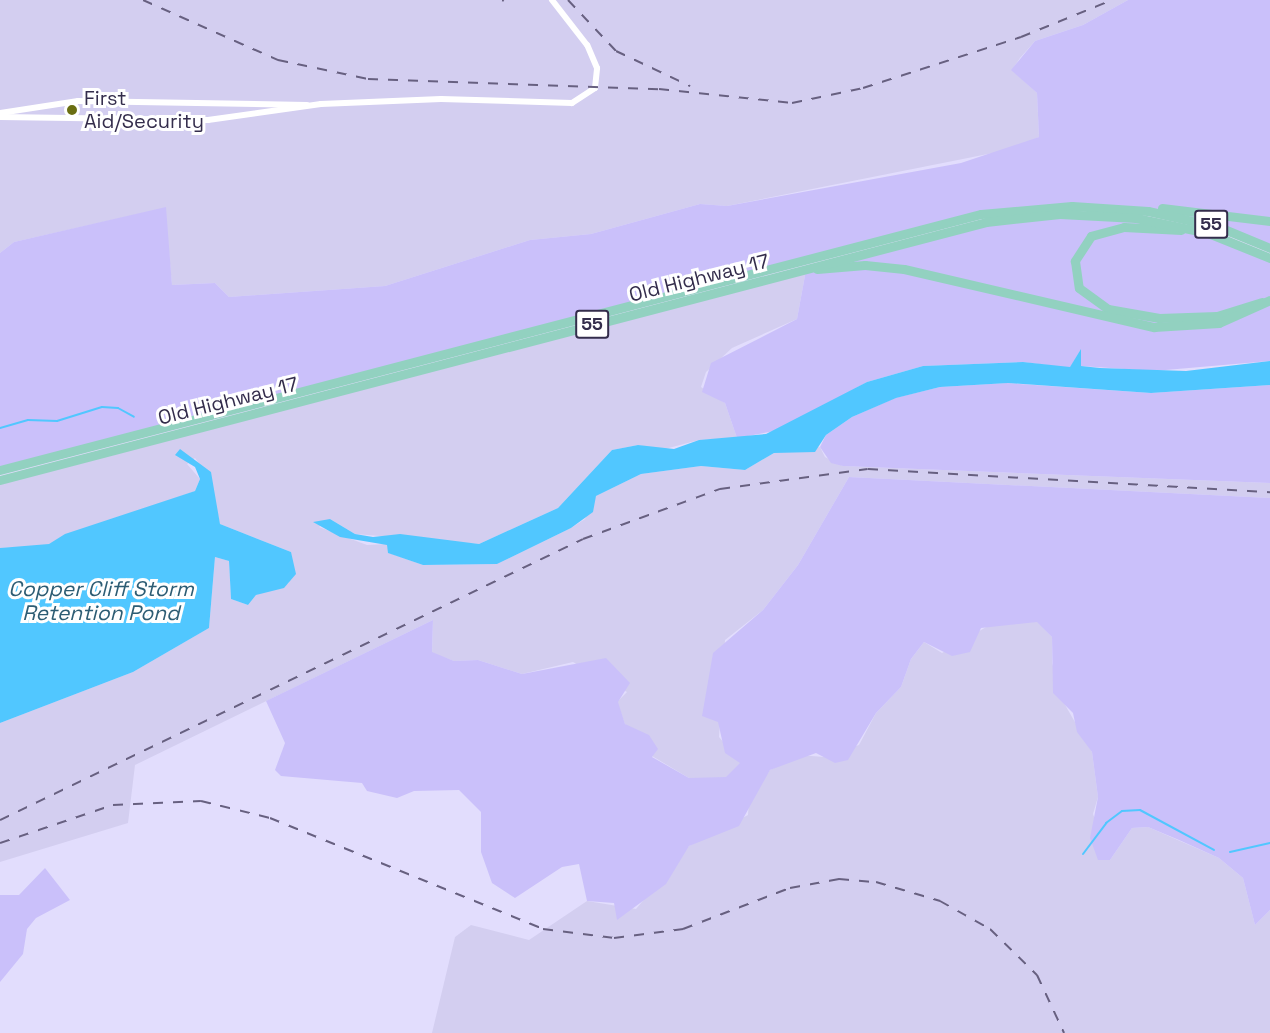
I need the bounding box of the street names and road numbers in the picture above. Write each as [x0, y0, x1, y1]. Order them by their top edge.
road number: 55 [1193, 209, 1229, 239]
street label: Old Highway 17 [627, 249, 771, 307]
road number: 55 [574, 309, 610, 339]
street label: Old Highway 17 [156, 372, 300, 430]

